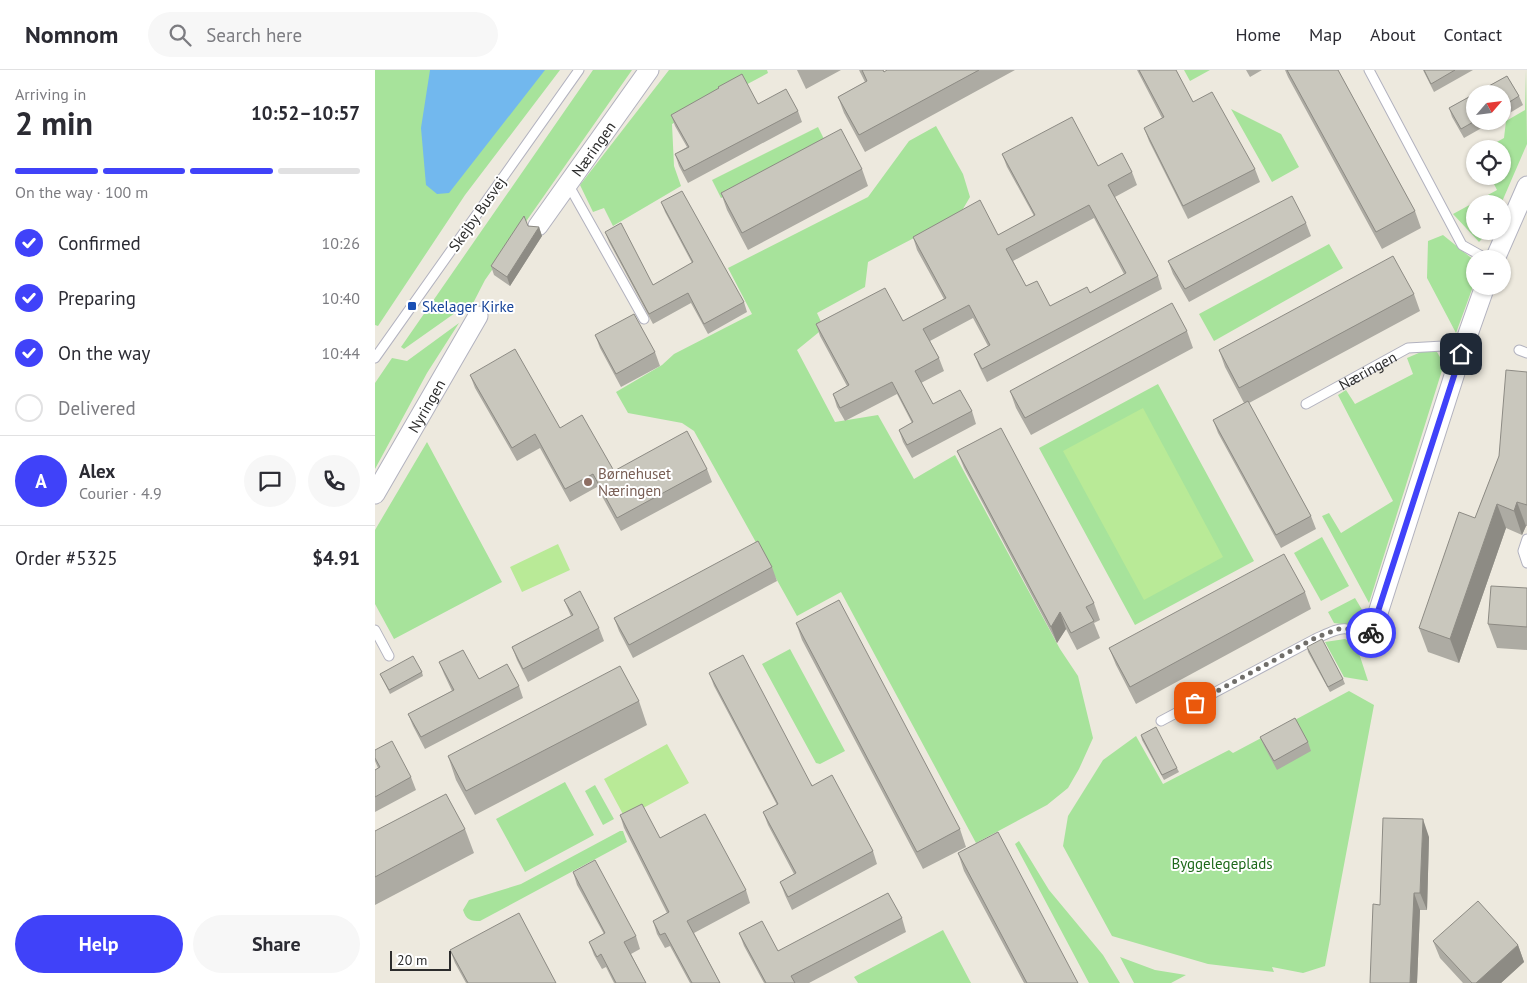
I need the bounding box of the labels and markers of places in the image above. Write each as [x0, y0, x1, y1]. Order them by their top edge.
place label: Skelager Kirke [422, 297, 514, 316]
marker: Skelager Kirke [406, 300, 418, 312]
pin [1440, 333, 1482, 375]
place label: Børnehuset Næringen [598, 464, 671, 500]
marker: Børnehuset Næringen [582, 476, 594, 488]
pin [1174, 682, 1216, 724]

